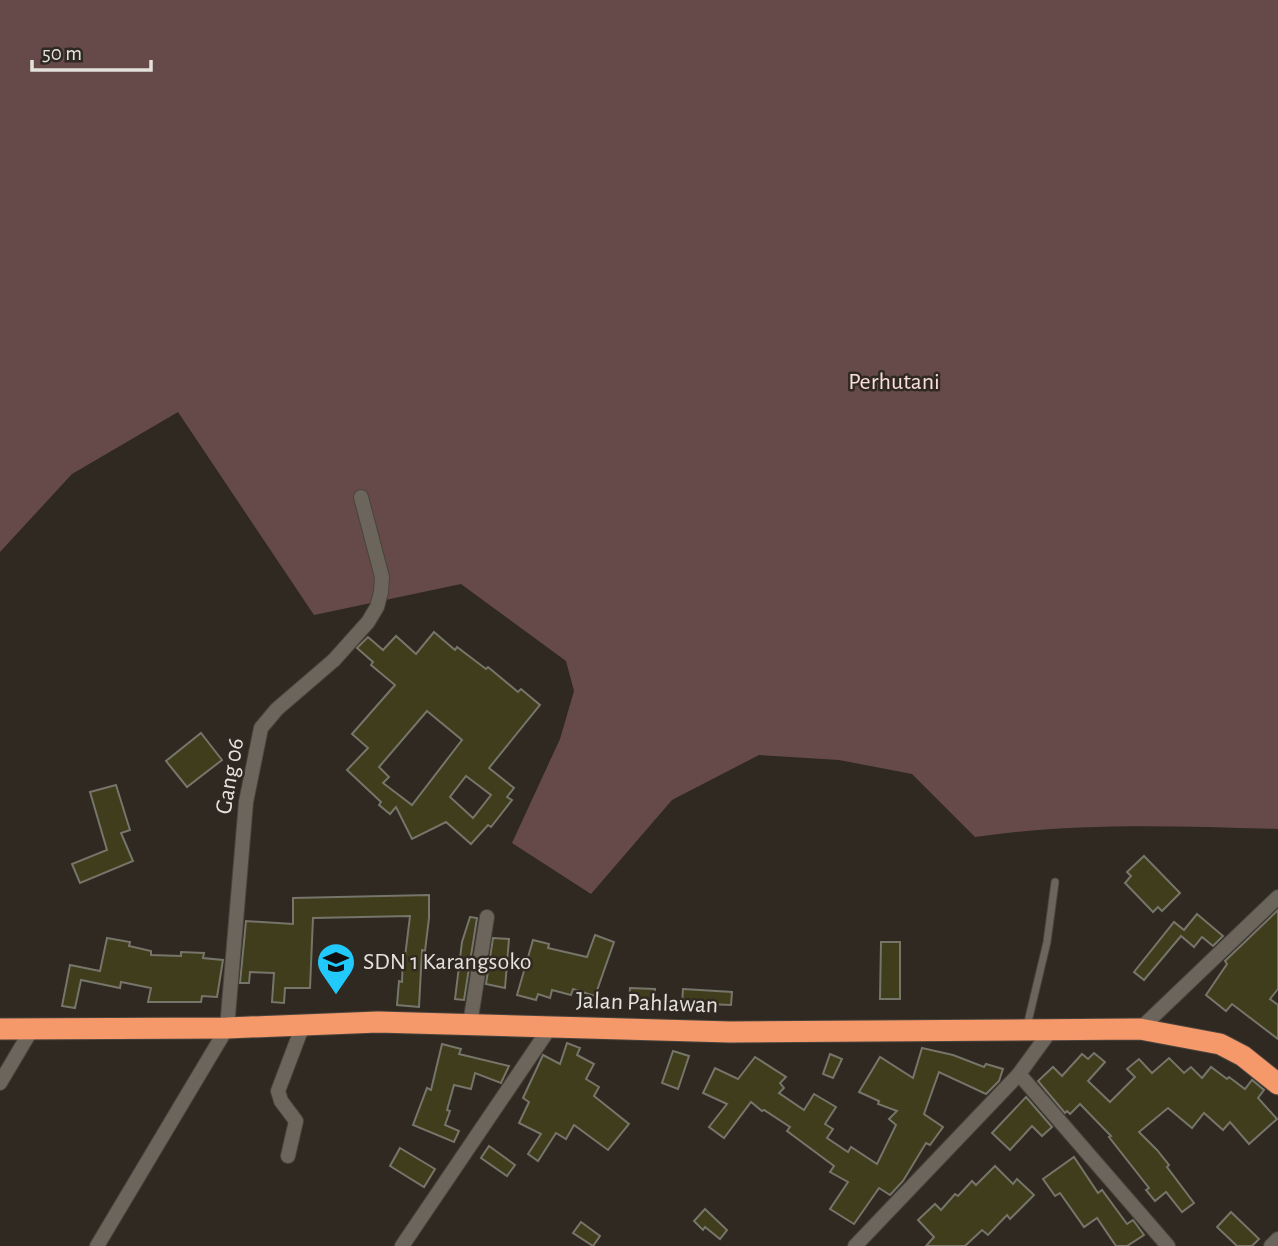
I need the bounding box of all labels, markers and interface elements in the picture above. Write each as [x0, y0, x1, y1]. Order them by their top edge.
scale bar [32, 28, 150, 72]
text: 50 m [42, 43, 82, 64]
park label: Perhutani [848, 370, 940, 394]
street label: Gang 06 [211, 736, 249, 816]
school or university icon: SDN 1 Karangsoko [315, 941, 357, 996]
place label: SDN 1 Karangsoko [363, 950, 532, 974]
street label: Jalan Pahlawan [575, 989, 719, 1017]

